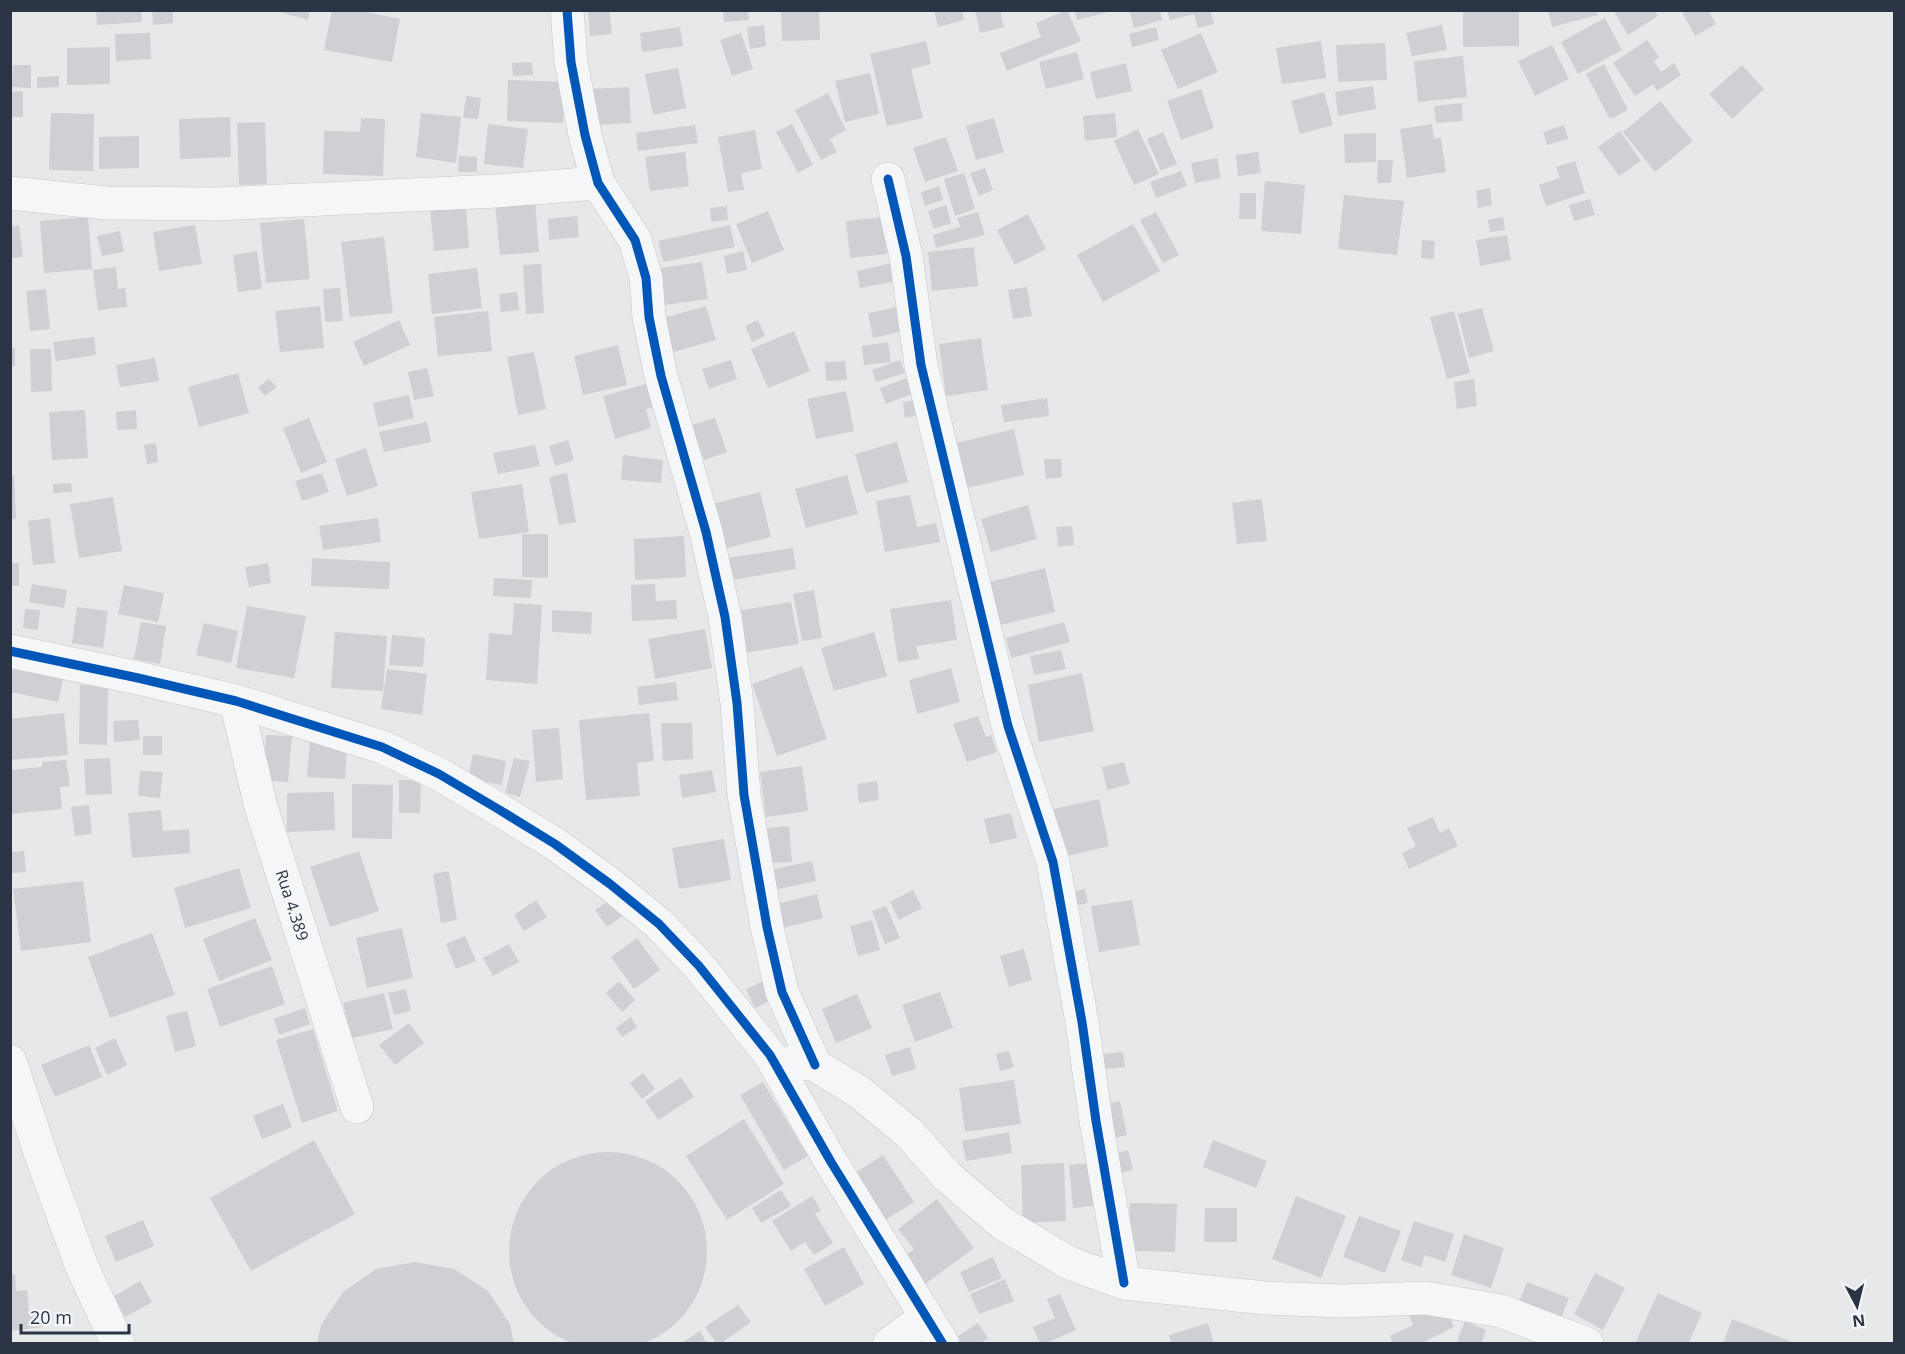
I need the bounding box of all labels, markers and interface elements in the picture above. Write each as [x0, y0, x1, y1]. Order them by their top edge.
street label: Rua 4.389 [271, 867, 314, 944]
north arrow [1827, 1276, 1887, 1336]
scale bar [21, 1297, 129, 1335]
text: 20 m [30, 1305, 72, 1329]
text: N [1851, 1309, 1867, 1333]

